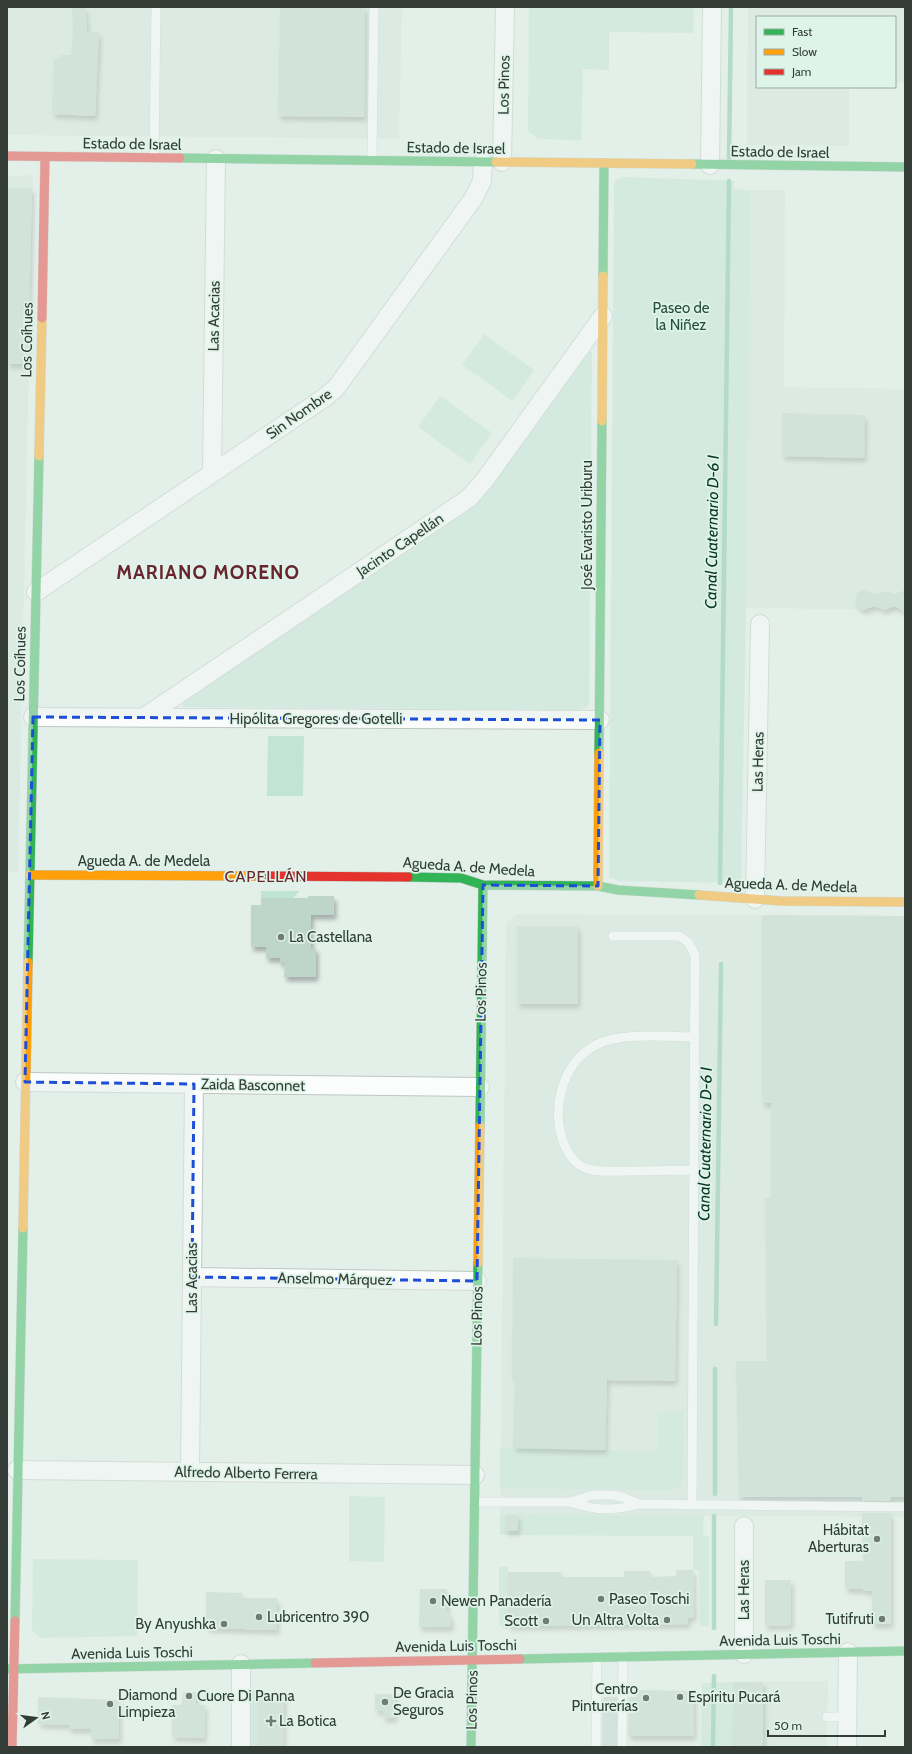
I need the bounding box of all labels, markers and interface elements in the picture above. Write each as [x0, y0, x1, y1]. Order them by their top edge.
legend [756, 16, 896, 88]
text: Fast [792, 24, 812, 39]
text: Slow [792, 44, 817, 59]
street label: Los Pinos [494, 55, 514, 115]
text: Jam [791, 64, 811, 79]
street label: Estado de Israel [82, 134, 182, 154]
street label: Estado de Israel [406, 138, 506, 158]
street label: Estado de Israel [730, 142, 830, 162]
street label: Las Acacias [204, 280, 224, 352]
park label: Paseo de la Niñez [652, 299, 710, 334]
street label: Los Coíhues [17, 302, 37, 378]
street label: Sin Nombre [263, 385, 336, 443]
water label: Canal Cuaternario D-6 I [701, 455, 723, 609]
street label: José Evaristo Uriburu [578, 460, 596, 591]
street label: Jacinto Capellán [352, 509, 447, 581]
district label: MARIANO MORENO [116, 561, 300, 584]
street label: Los Coíhues [10, 626, 30, 702]
street label: Hipólita Gregores de Gotelli [230, 710, 402, 728]
street label: Las Heras [748, 732, 768, 792]
street label: Agueda A. de Medela [78, 852, 211, 870]
street label: Agueda A. de Medela [402, 853, 537, 881]
district label: CAPELLÁN [225, 867, 307, 886]
street label: Agueda A. de Medela [724, 874, 858, 896]
place label: La Castellana [289, 928, 373, 946]
marker: La Castellana [276, 932, 286, 942]
street label: Los Pinos [471, 962, 491, 1022]
water label: Canal Cuaternario D-6 I [694, 1067, 716, 1221]
street label: Zaida Basconnet [201, 1075, 305, 1095]
street label: Las Acacias [183, 1243, 201, 1313]
street label: Anselmo Márquez [278, 1269, 392, 1289]
street label: Los Pinos [467, 1286, 487, 1346]
street label: Alfredo Alberto Ferrera [174, 1463, 319, 1483]
place label: Hábitat Aberturas [808, 1521, 869, 1556]
marker: Hábitat Aberturas [872, 1534, 882, 1544]
street label: Las Heras [735, 1560, 753, 1620]
place label: Paseo Toschi [609, 1590, 689, 1608]
place label: Newen Panadería [441, 1592, 552, 1610]
marker: Paseo Toschi [596, 1594, 606, 1604]
marker: Newen Panadería [428, 1596, 438, 1606]
place label: Lubricentro 390 [267, 1608, 370, 1626]
place label: Tutifruti [825, 1610, 874, 1628]
place label: Un Altra Volta [572, 1611, 660, 1629]
marker: Lubricentro 390 [254, 1612, 264, 1622]
place label: Scott [504, 1612, 538, 1630]
marker: Tutifruti [877, 1614, 887, 1624]
place label: By Anyushka [135, 1615, 217, 1633]
marker: Un Altra Volta [662, 1615, 672, 1625]
marker: Scott [541, 1616, 551, 1626]
marker: By Anyushka [219, 1619, 229, 1629]
street label: Avenida Luis Toschi [719, 1630, 841, 1650]
street label: Avenida Luis Toschi [395, 1636, 517, 1656]
street label: Avenida Luis Toschi [71, 1643, 193, 1663]
street label: Los Pinos [462, 1670, 482, 1730]
place label: Centro Pinturerías [572, 1680, 638, 1715]
place label: De Gracia Seguros [393, 1684, 455, 1719]
place label: Diamond Limpieza [118, 1686, 177, 1721]
place label: Cuore Di Panna [197, 1687, 295, 1705]
place label: Espíritu Pucará [688, 1688, 781, 1706]
marker: Cuore Di Panna [184, 1691, 194, 1701]
marker: Espíritu Pucará [675, 1692, 685, 1702]
marker: Centro Pinturerías [641, 1693, 651, 1703]
marker: De Gracia Seguros [380, 1697, 390, 1707]
north arrow [16, 1698, 56, 1738]
marker: Diamond Limpieza [105, 1699, 115, 1709]
text: N [38, 1710, 53, 1721]
place label: La Botica [279, 1712, 337, 1730]
scale bar [768, 1712, 885, 1738]
marker: La Botica [266, 1716, 276, 1726]
text: 50 m [774, 1718, 802, 1733]

